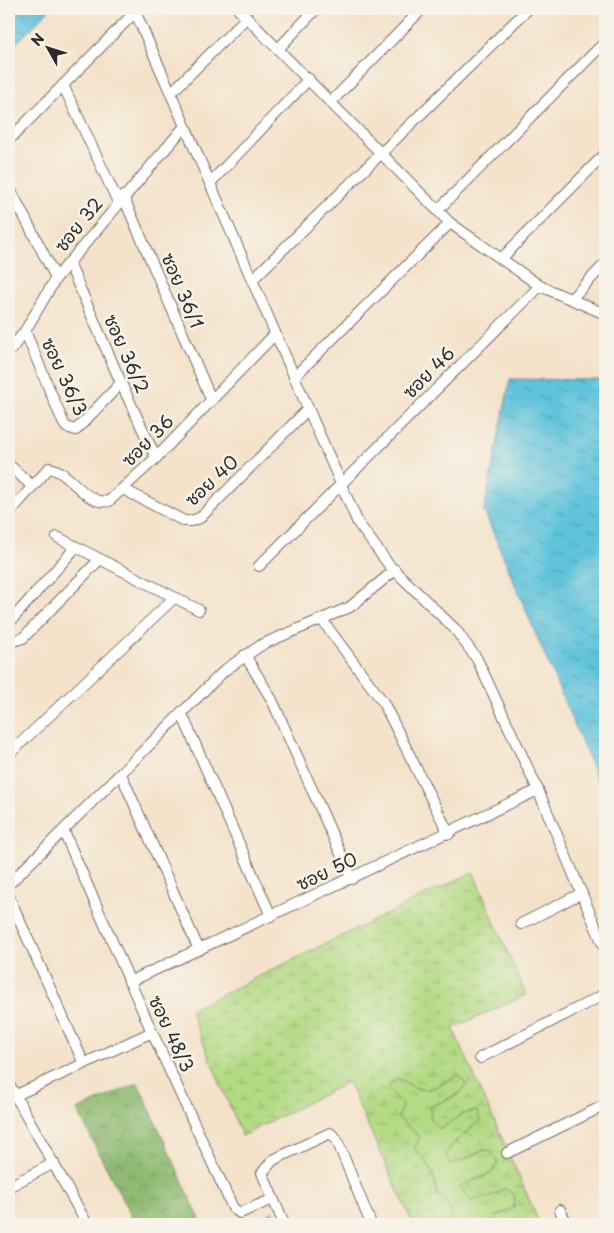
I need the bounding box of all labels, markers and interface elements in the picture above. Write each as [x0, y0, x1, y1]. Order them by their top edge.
north arrow [22, 22, 72, 72]
text: N [26, 29, 49, 50]
street label: ซอย 32 [47, 191, 108, 257]
street label: ซอย 36/1 [155, 249, 211, 332]
street label: ซอย 36/2 [98, 310, 157, 397]
street label: ซอย 36/3 [36, 333, 95, 420]
street label: ซอย 46 [396, 340, 460, 404]
street label: ซอย 36 [115, 408, 179, 472]
street label: ซอย 40 [178, 448, 244, 512]
street label: ซอย 50 [291, 845, 361, 897]
street label: ซอย 48/3 [143, 991, 202, 1076]

